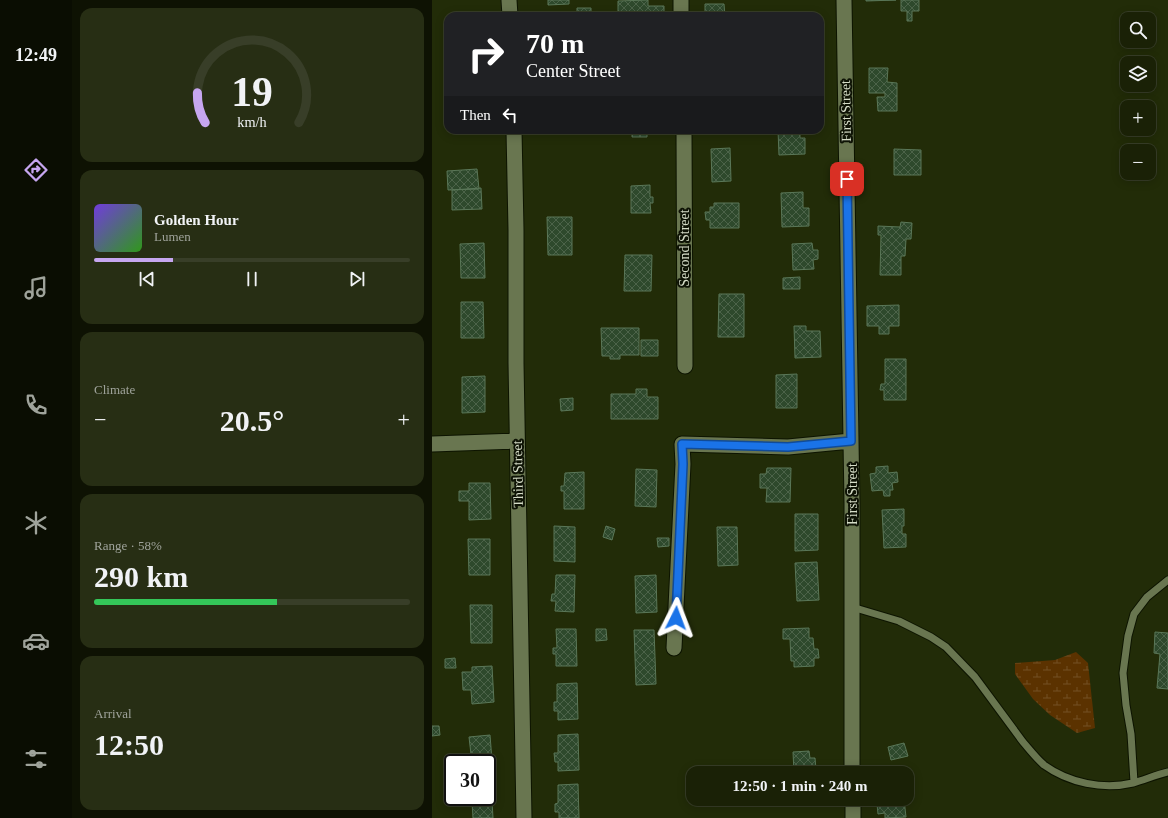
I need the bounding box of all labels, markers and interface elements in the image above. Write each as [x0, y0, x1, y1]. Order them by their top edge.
map controls [1120, 12, 1156, 180]
button: search [1120, 12, 1156, 48]
icon: right [460, 28, 512, 80]
text: 70 m [526, 28, 584, 59]
text: 12:49 [15, 45, 57, 65]
button: layers [1120, 56, 1156, 92]
text: Center Street [526, 61, 620, 81]
text: 19 [231, 69, 273, 115]
street label: First Street [838, 80, 854, 142]
button: + [1120, 100, 1156, 136]
icon: left [499, 104, 521, 126]
text: Then [460, 107, 491, 123]
text: km/h [237, 114, 267, 130]
button: − [1120, 144, 1156, 180]
icon: directions [22, 156, 50, 184]
pin [830, 162, 864, 196]
icon: arrive [836, 168, 858, 190]
street label: Second Street [677, 209, 692, 287]
text: Golden Hour [154, 212, 239, 228]
text: Lumen [154, 229, 191, 244]
icon: previous [136, 268, 158, 290]
icon: pause [241, 268, 263, 290]
icon: next [346, 268, 368, 290]
icon: music [22, 274, 50, 302]
text: Climate [94, 382, 135, 397]
icon: phone [22, 391, 50, 419]
text: 20.5° [220, 404, 284, 437]
text: − [94, 407, 106, 432]
text: + [398, 407, 410, 432]
street label: Third Street [510, 440, 526, 508]
street label: First Street [845, 463, 860, 525]
icon: climate [22, 509, 50, 537]
text: Range · 58% [94, 538, 162, 553]
text: 290 km [94, 560, 188, 593]
position arrow [655, 597, 697, 639]
icon: car [22, 627, 50, 655]
text: Arrival [94, 706, 132, 721]
text: 12:50 [94, 728, 164, 761]
icon: filters [22, 745, 50, 773]
speed limit sign: 30 [444, 754, 496, 806]
text: 12:50 · 1 min · 240 m [733, 778, 868, 794]

